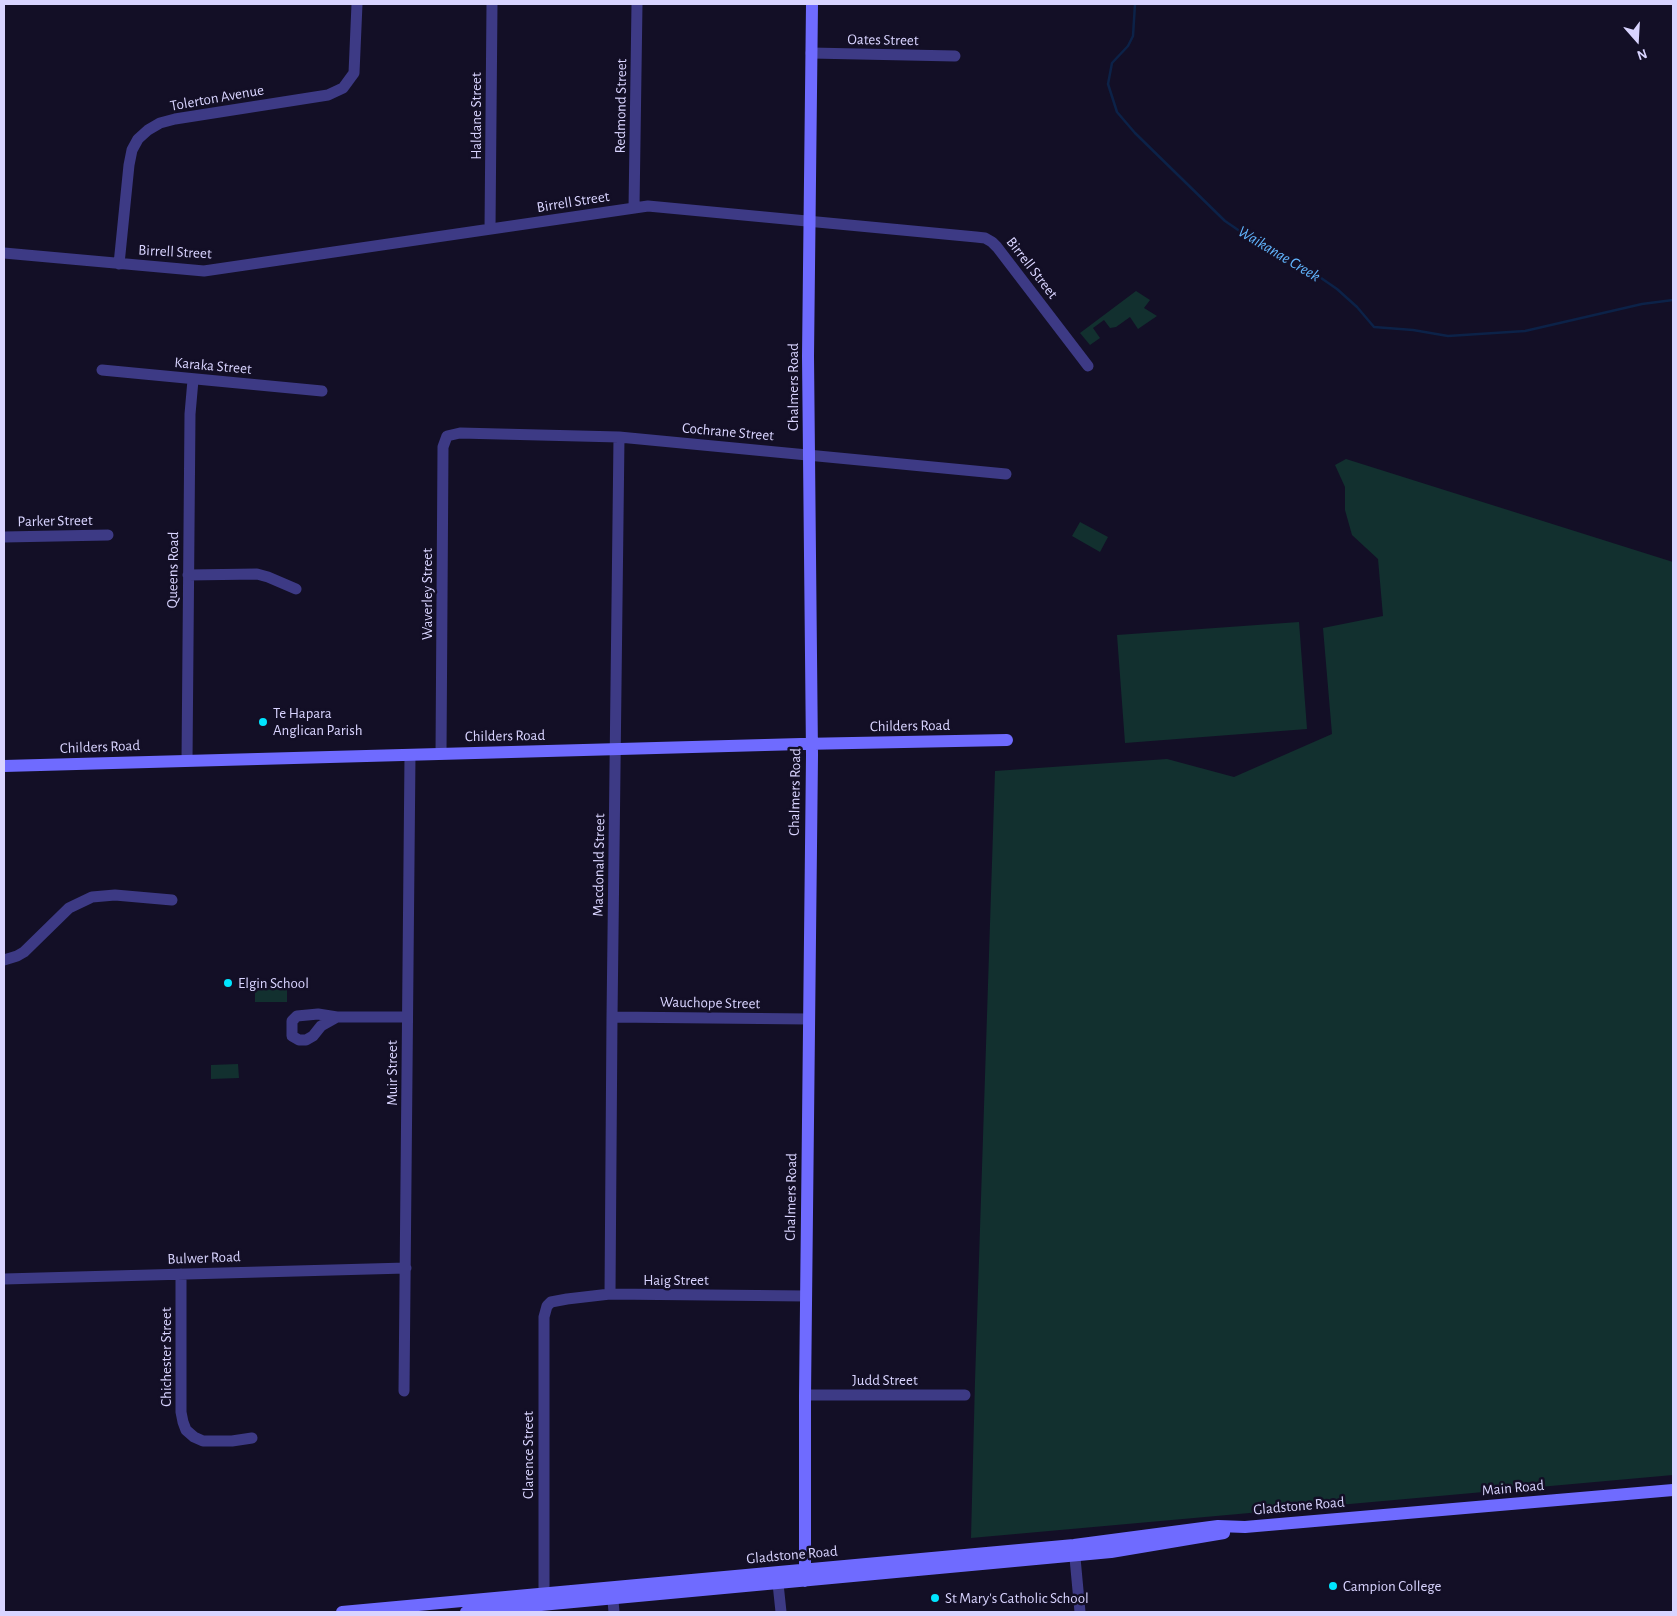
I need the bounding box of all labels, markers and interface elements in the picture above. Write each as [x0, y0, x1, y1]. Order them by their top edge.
north arrow [1612, 15, 1662, 65]
street label: Oates Street [847, 30, 919, 50]
text: N [1635, 46, 1649, 62]
street label: Redmond Street [611, 58, 631, 154]
street label: Haldane Street [467, 72, 485, 160]
street label: Tolerton Avenue [169, 81, 265, 115]
street label: Birrell Street [535, 187, 611, 217]
water label: Waikanae Creek [1234, 222, 1324, 286]
street label: Birrell Street [1002, 234, 1062, 302]
street label: Birrell Street [138, 241, 212, 263]
street label: Chalmers Road [784, 343, 802, 431]
street label: Karaka Street [174, 354, 252, 378]
street label: Cochrane Street [681, 419, 775, 445]
street label: Parker Street [17, 511, 93, 531]
street label: Queens Road [163, 532, 183, 608]
street label: Waverley Street [418, 548, 436, 640]
place label: Te Hapara Anglican Parish [273, 704, 363, 739]
marker: Te Hapara Anglican Parish [257, 716, 269, 728]
street label: Childers Road [870, 716, 950, 736]
street label: Childers Road [465, 726, 545, 746]
street label: Childers Road [60, 737, 140, 757]
street label: Chalmers Road [785, 748, 805, 836]
street label: Macdonald Street [589, 813, 609, 917]
place label: Elgin School [238, 974, 309, 992]
marker: Elgin School [222, 977, 234, 989]
street label: Wauchope Street [660, 993, 760, 1013]
street label: Muir Street [383, 1040, 401, 1106]
street label: Chalmers Road [781, 1153, 801, 1241]
street label: Bulwer Road [167, 1248, 241, 1268]
street label: Haig Street [643, 1271, 709, 1289]
street label: Chichester Street [157, 1307, 175, 1407]
street label: Judd Street [852, 1371, 918, 1389]
street label: Clarence Street [519, 1411, 537, 1499]
street label: Main Road [1481, 1476, 1545, 1500]
street label: Gladstone Road [1253, 1493, 1345, 1519]
street label: Gladstone Road [746, 1542, 838, 1568]
place label: Campion College [1343, 1577, 1442, 1595]
marker: Campion College [1327, 1580, 1339, 1592]
place label: St Mary's Catholic School [945, 1589, 1089, 1607]
marker: St Mary's Catholic School [929, 1592, 941, 1604]

